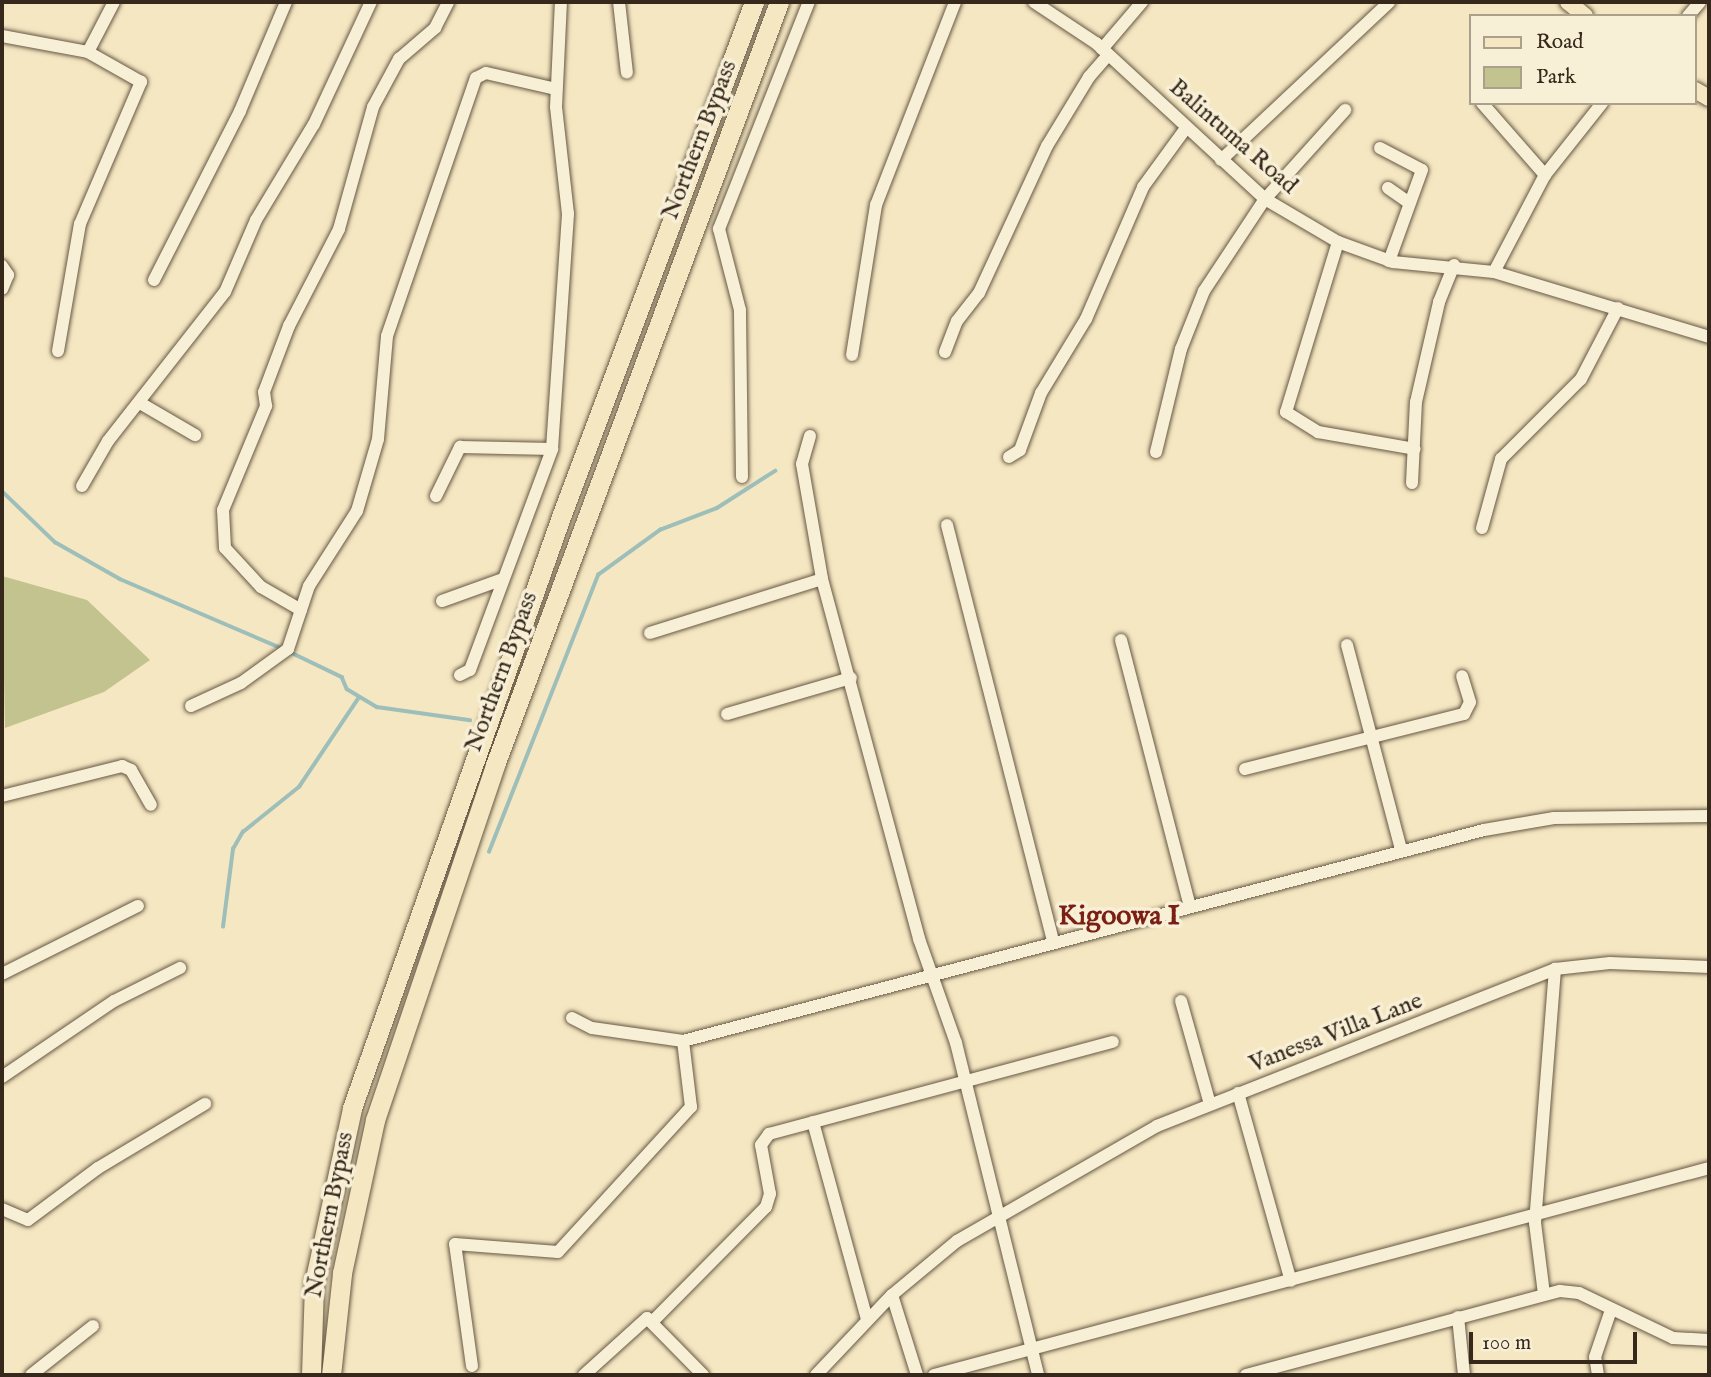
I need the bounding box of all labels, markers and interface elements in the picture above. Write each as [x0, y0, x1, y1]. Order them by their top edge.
legend [1470, 14, 1697, 105]
text: Road [1536, 29, 1583, 56]
street label: Northern Bypass [656, 56, 744, 224]
text: Park [1536, 64, 1576, 91]
street label: Balintuma Road [1163, 73, 1303, 201]
street label: Northern Bypass [460, 588, 544, 756]
district label: Kigoowa I [1058, 900, 1180, 934]
street label: Vanessa Villa Lane [1245, 987, 1427, 1079]
street label: Northern Bypass [300, 1130, 360, 1300]
scale bar [1473, 1318, 1641, 1362]
text: 100 m [1482, 1330, 1531, 1357]

